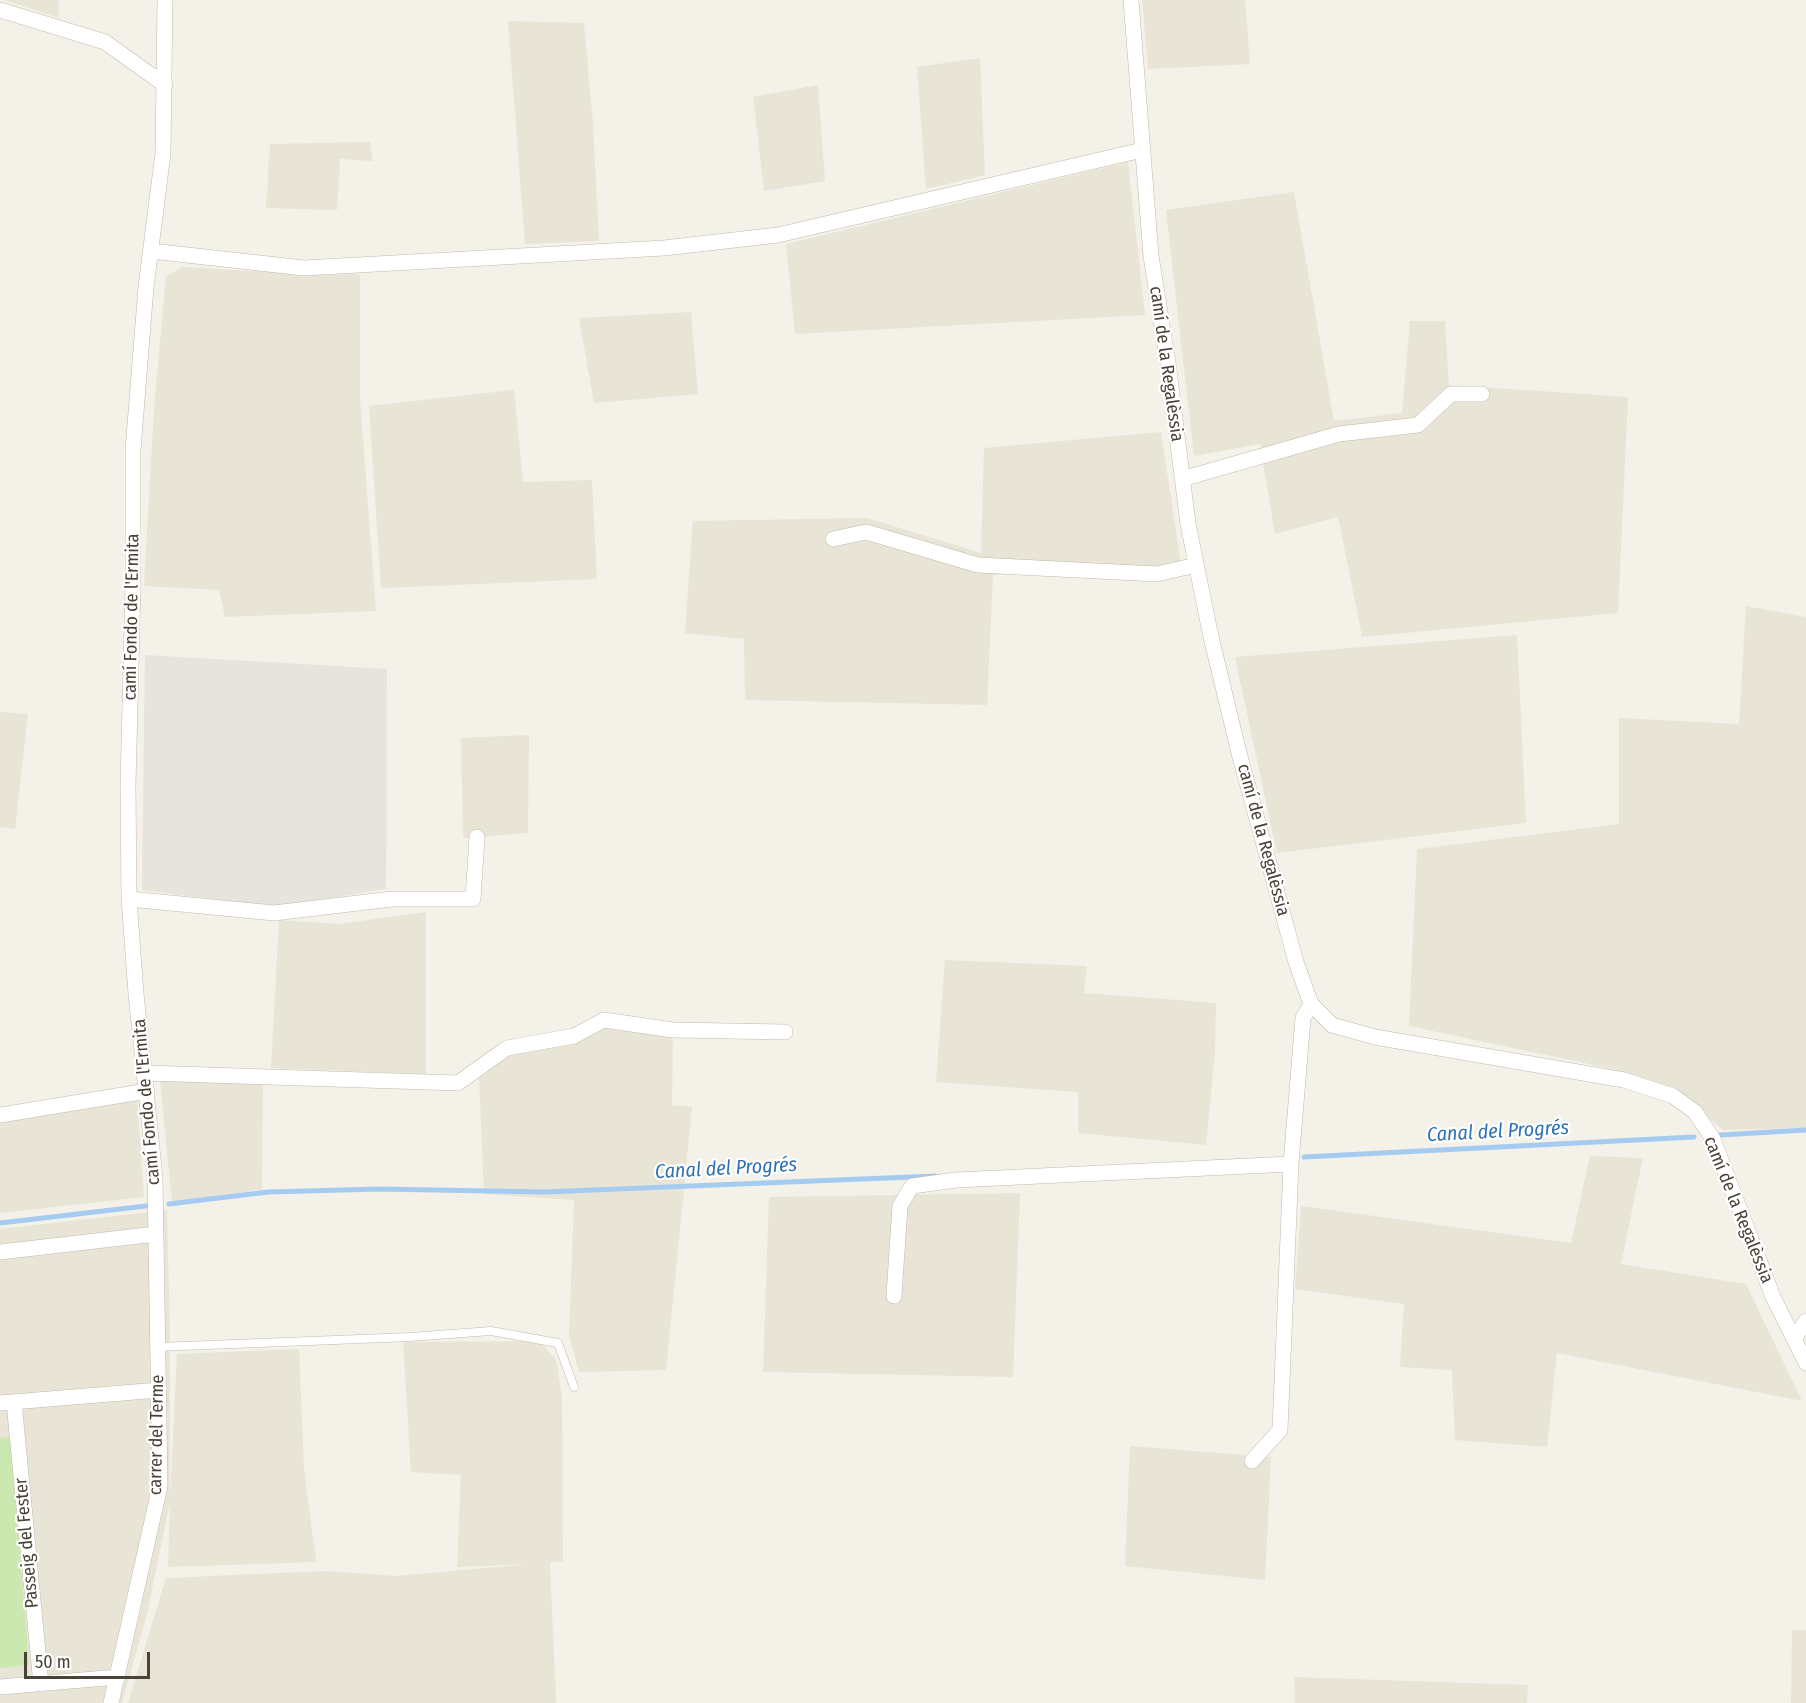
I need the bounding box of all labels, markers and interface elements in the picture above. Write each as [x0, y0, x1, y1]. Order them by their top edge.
street label: camí de la Regalèssia [1144, 285, 1188, 443]
street label: camí Fondo de l'Ermita [120, 533, 144, 701]
street label: camí de la Regalèssia [1232, 762, 1294, 918]
street label: camí Fondo de l'Ermita [129, 1018, 165, 1186]
water label: Canal del Progrés [1426, 1116, 1570, 1148]
street label: camí de la Regalèssia [1699, 1133, 1777, 1287]
water label: Canal del Progrés [654, 1153, 798, 1185]
street label: carrer del Terme [145, 1375, 169, 1495]
street label: Passeig del Fester [11, 1477, 43, 1609]
scale bar [27, 1640, 153, 1678]
text: 50 m [35, 1651, 71, 1673]

